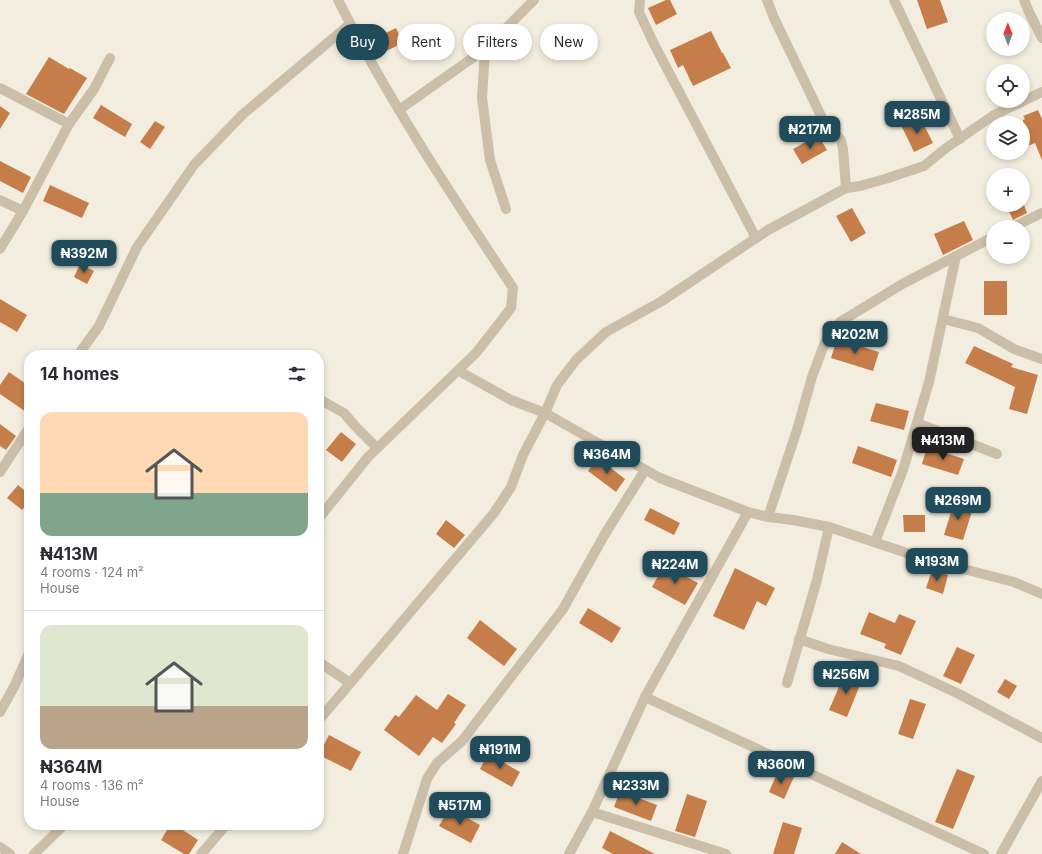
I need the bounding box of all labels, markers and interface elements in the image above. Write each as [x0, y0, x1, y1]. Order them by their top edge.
north arrow [986, 12, 1030, 56]
map controls [986, 12, 1030, 264]
chip: Buy [336, 24, 389, 60]
chip: Rent [397, 24, 455, 60]
chip: Filters [463, 24, 532, 60]
chip: New [540, 24, 598, 60]
button: locate [986, 64, 1030, 108]
pin: ₦285M [889, 101, 945, 135]
text: ₦285M [894, 106, 940, 122]
pin: ₦217M [782, 116, 838, 150]
button: layers [986, 116, 1030, 160]
text: ₦217M [788, 121, 832, 137]
button: + [986, 168, 1030, 212]
button: − [986, 220, 1030, 264]
pin: ₦392M [56, 240, 112, 274]
text: ₦392M [61, 245, 107, 261]
pin: ₦202M [827, 321, 883, 355]
text: ₦202M [831, 326, 879, 342]
icon: filters [286, 363, 308, 385]
text: 14 homes [40, 364, 119, 384]
pin: ₦413M [915, 427, 971, 461]
text: ₦413M [921, 432, 965, 448]
icon: home [138, 438, 210, 510]
pin: ₦364M [579, 441, 635, 475]
text: ₦364M [583, 446, 631, 462]
pin: ₦269M [930, 487, 986, 521]
text: ₦269M [934, 492, 982, 508]
text: ₦413M [40, 544, 98, 564]
pin: ₦193M [909, 548, 965, 582]
pin: ₦224M [647, 551, 703, 585]
text: ₦193M [915, 553, 959, 569]
text: ₦224M [652, 556, 698, 572]
text: 4 rooms · 124 m² [40, 564, 144, 580]
text: House [40, 580, 80, 596]
icon: home [138, 651, 210, 723]
pin: ₦256M [818, 661, 874, 695]
text: ₦256M [823, 666, 869, 682]
pin: ₦191M [472, 736, 528, 770]
text: ₦191M [479, 741, 521, 757]
pin: ₦360M [753, 751, 809, 785]
text: ₦360M [757, 756, 805, 772]
text: ₦364M [40, 757, 102, 777]
pin: ₦233M [608, 772, 664, 806]
text: 4 rooms · 136 m² [40, 777, 144, 793]
text: ₦233M [613, 777, 659, 793]
pin: ₦517M [432, 792, 488, 826]
text: House [40, 793, 80, 809]
text: ₦517M [438, 797, 482, 813]

